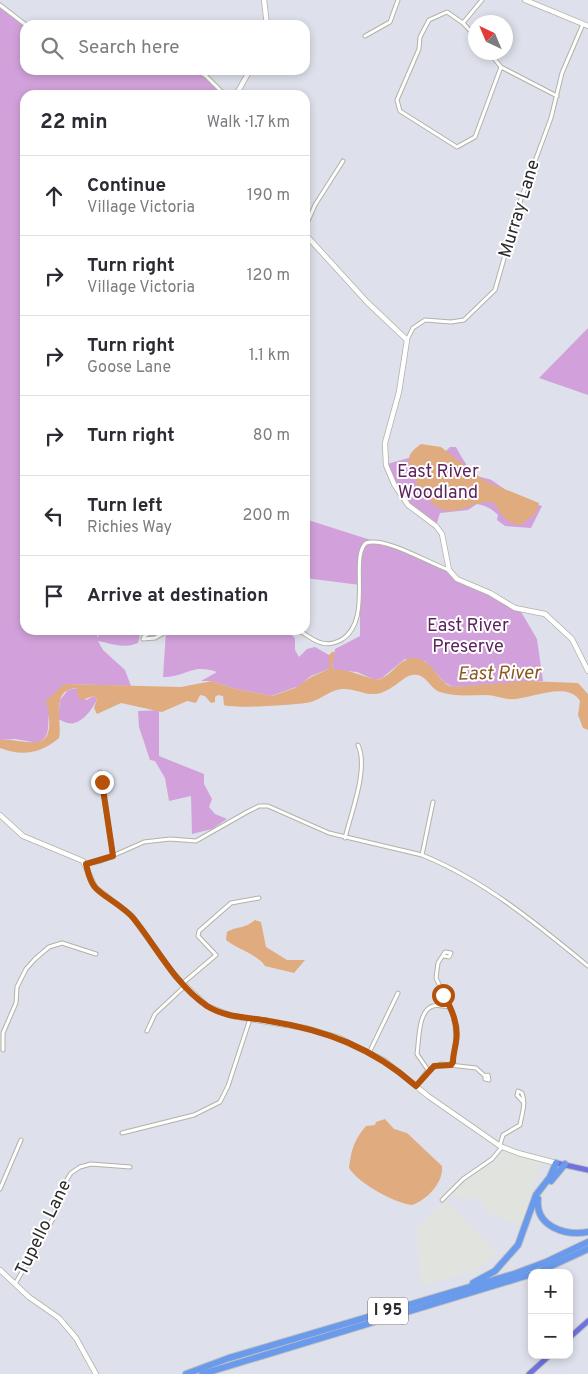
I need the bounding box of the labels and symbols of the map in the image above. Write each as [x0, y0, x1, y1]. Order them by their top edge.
north arrow [468, 15, 513, 60]
street label: Murray Lane [494, 157, 546, 261]
park label: East River Woodland [397, 461, 479, 505]
park label: East River Preserve [427, 615, 509, 659]
water label: East River [457, 661, 543, 687]
route end [91, 771, 114, 794]
route start [432, 984, 455, 1007]
street label: Tupello Lane [11, 1176, 77, 1280]
road number: I 95 [368, 1298, 408, 1324]

